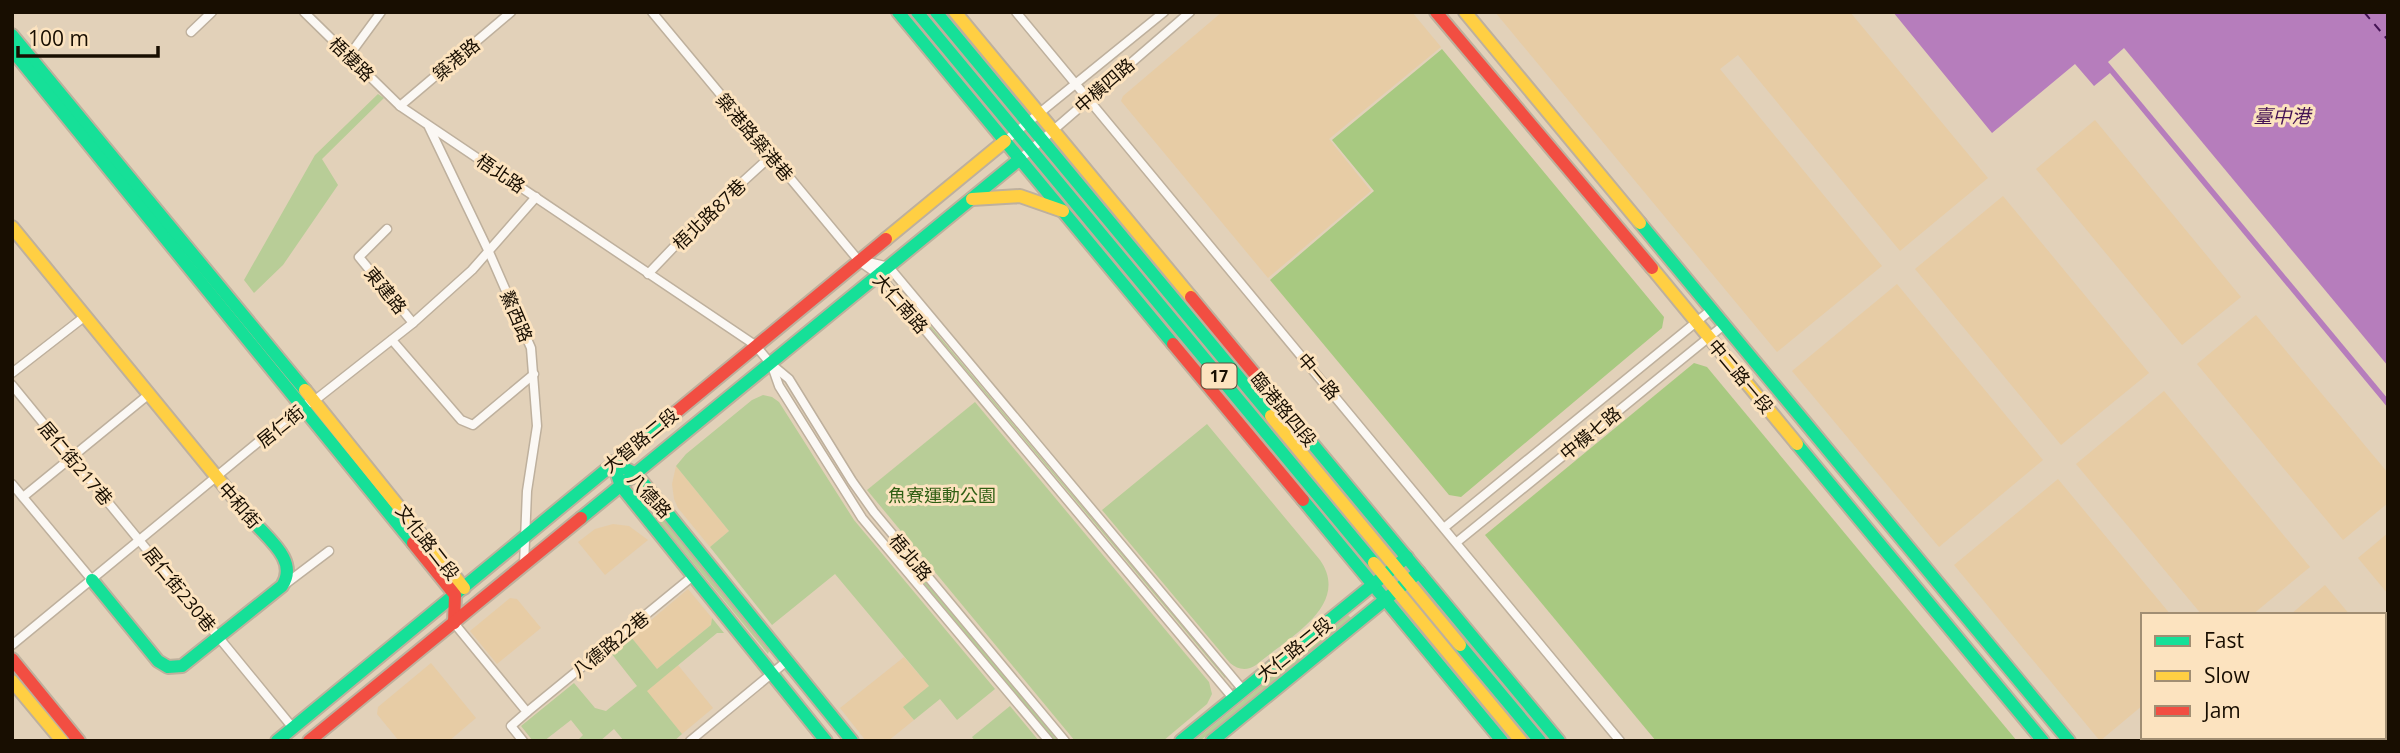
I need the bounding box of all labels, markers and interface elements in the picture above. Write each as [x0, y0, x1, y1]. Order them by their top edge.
scale bar [18, 14, 158, 58]
text: 100 m [28, 24, 89, 52]
street label: 梧棲路 [324, 32, 380, 86]
street label: 築港路 [428, 32, 484, 86]
street label: 中橫四路 [1069, 52, 1139, 118]
street label: 築港路築港巷 [711, 88, 799, 186]
water label: 臺中港 [2253, 103, 2313, 129]
street label: 梧北路 [472, 148, 530, 198]
street label: 梧北路87巷 [667, 173, 751, 255]
street label: 東建路 [360, 261, 412, 319]
street label: 大仁南路 [868, 268, 934, 338]
street label: 鰲西路 [495, 286, 539, 346]
street label: 中二路一段 [1703, 334, 1779, 418]
street label: 中一路 [1292, 348, 1346, 404]
road number: 17 [1202, 364, 1236, 388]
street label: 臨港路四段 [1246, 367, 1322, 451]
street label: 居仁街 [251, 400, 309, 452]
street label: 中橫七路 [1554, 401, 1626, 465]
street label: 大智路二段 [597, 402, 683, 478]
street label: 居仁街217巷 [34, 416, 118, 510]
street label: 八德路 [623, 467, 677, 523]
street label: 中和街 [213, 477, 267, 533]
park label: 魚寮運動公園 [888, 483, 996, 507]
street label: 文化路二段 [391, 499, 465, 585]
street label: 梧北路 [884, 529, 938, 585]
street label: 居仁街230巷 [138, 541, 222, 637]
street label: 八德路22巷 [566, 606, 654, 682]
street label: 大仁路二段 [1251, 611, 1337, 687]
legend [2141, 613, 2386, 739]
text: Fast [2204, 626, 2244, 654]
text: Slow [2204, 661, 2250, 689]
text: Jam [2202, 696, 2241, 724]

